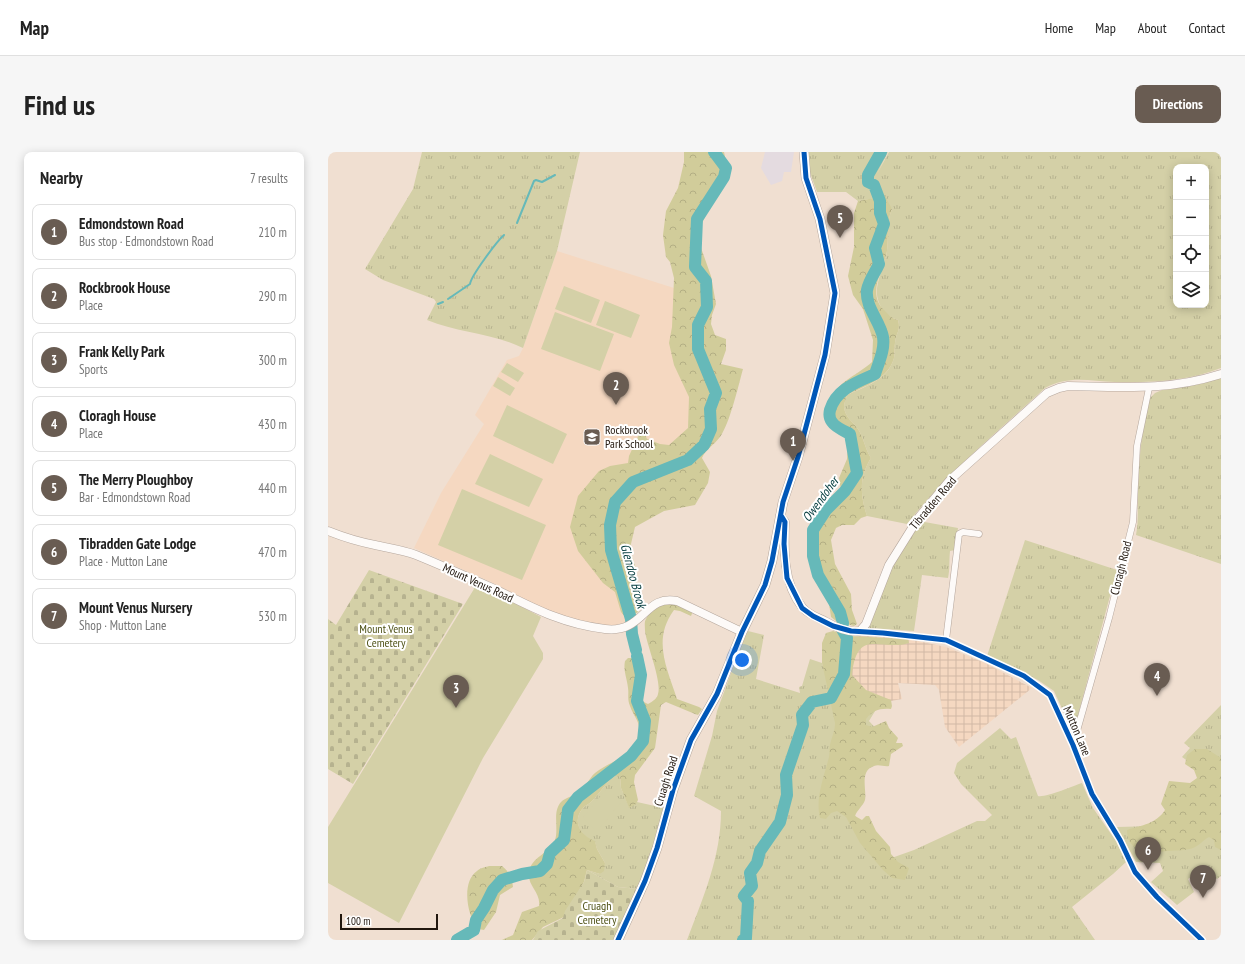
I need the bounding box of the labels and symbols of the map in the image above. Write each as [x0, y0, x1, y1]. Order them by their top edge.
pin: 5 [827, 205, 853, 238]
pin: 2 [603, 372, 629, 405]
place label: Rockbrook Park School [605, 422, 653, 451]
school or university icon: Rockbrook Park School [582, 427, 602, 447]
pin: 1 [780, 428, 806, 461]
water label: Owendoher [798, 471, 844, 525]
street label: Tibradden Road [906, 473, 959, 532]
street label: Cloragh Road [1107, 539, 1134, 596]
water label: Glendoo Brook [617, 542, 651, 612]
street label: Mount Venus Road [440, 560, 516, 605]
park label: Mount Venus Cemetery [359, 621, 413, 650]
your location [732, 650, 752, 670]
pin: 4 [1144, 663, 1170, 696]
pin: 3 [443, 675, 469, 708]
street label: Mutton Lane [1060, 704, 1095, 758]
street label: Cruagh Road [650, 754, 681, 808]
pin: 6 [1135, 837, 1161, 870]
pin: 7 [1190, 865, 1216, 898]
park label: Cruagh Cemetery [578, 898, 617, 927]
scale bar [340, 912, 438, 931]

